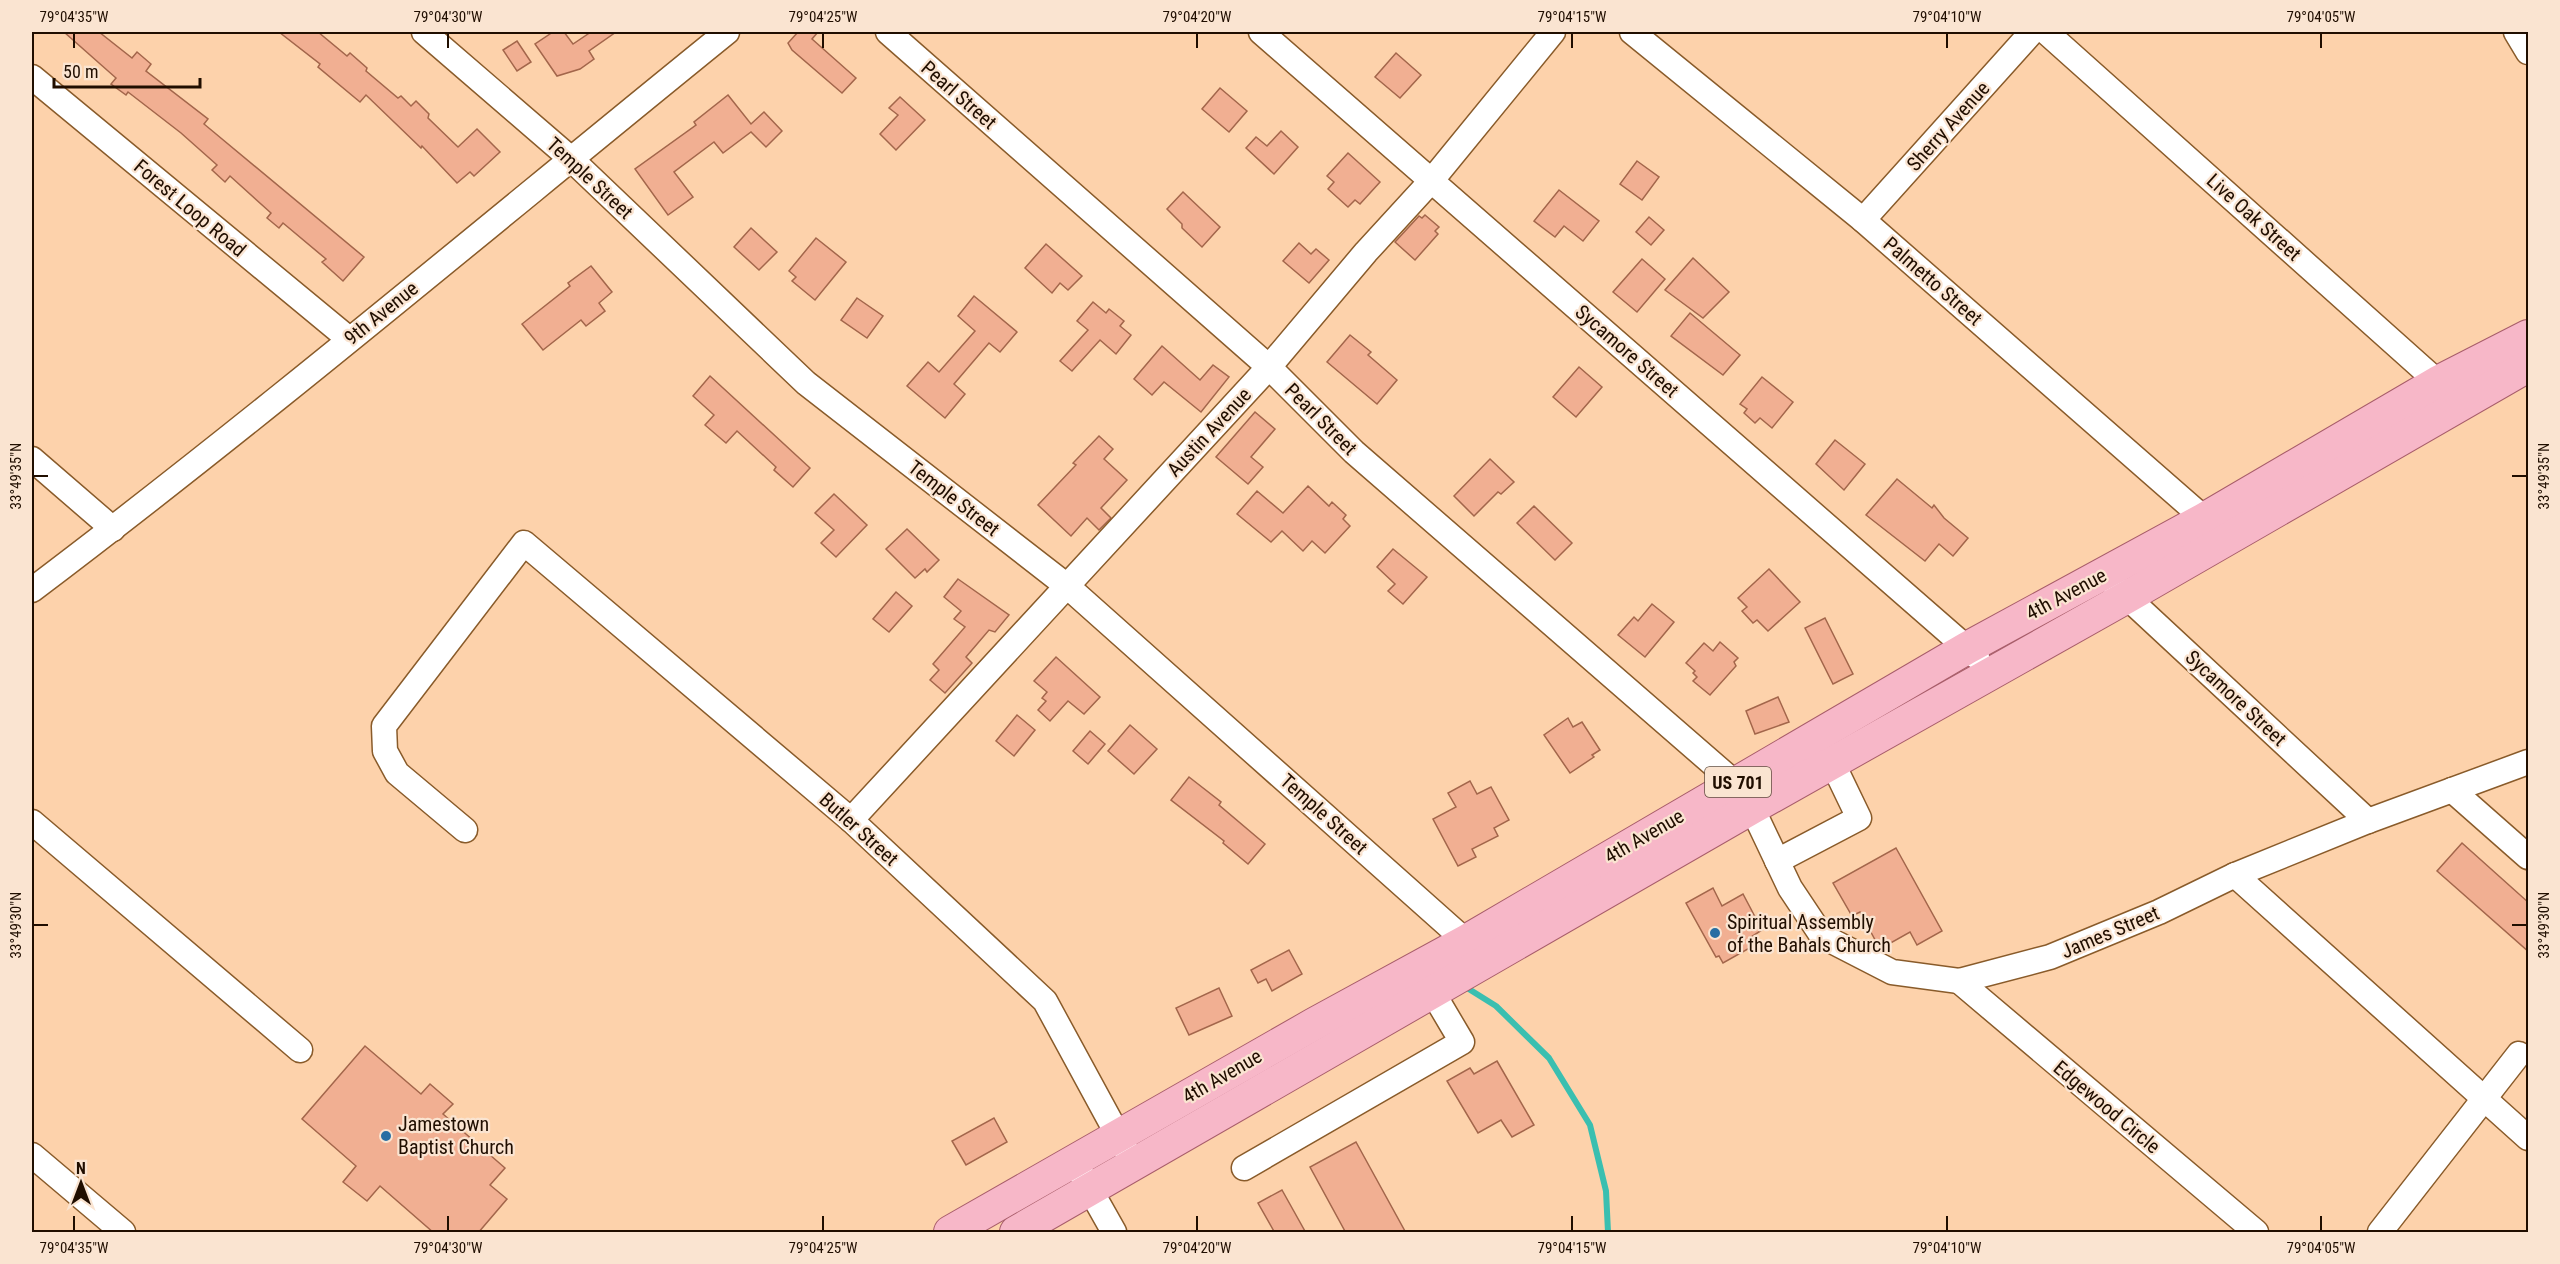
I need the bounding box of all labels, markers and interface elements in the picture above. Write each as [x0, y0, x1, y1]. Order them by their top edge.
text: 79°04'35"W [40, 8, 109, 26]
text: 79°04'30"W [414, 8, 483, 26]
text: 79°04'25"W [789, 8, 858, 26]
text: 79°04'20"W [1163, 8, 1232, 26]
text: 79°04'15"W [1538, 8, 1607, 26]
text: 79°04'10"W [1913, 8, 1982, 26]
text: 79°04'05"W [2287, 8, 2356, 26]
scale bar [54, 51, 200, 89]
street label: Pearl Street [916, 56, 1002, 134]
text: 50 m [63, 61, 98, 82]
street label: Sherry Avenue [1902, 76, 1994, 176]
street label: Temple Street [542, 132, 638, 224]
street label: Forest Loop Road [129, 154, 251, 262]
street label: Live Oak Street [2202, 168, 2306, 266]
street label: Palmetto Street [1879, 232, 1987, 330]
street label: 9th Avenue [339, 276, 423, 350]
street label: Sycamore Street [1570, 300, 1684, 402]
street label: Pearl Street [1280, 378, 1362, 460]
street label: Austin Avenue [1162, 383, 1256, 481]
text: 33°49'35"N [7, 443, 25, 509]
text: 33°49'35"N [2535, 443, 2553, 509]
street label: Temple Street [904, 455, 1004, 541]
street label: 4th Avenue [2022, 563, 2110, 625]
street label: Sycamore Street [2181, 645, 2291, 751]
road number: US 701 [1705, 767, 1771, 797]
street label: Temple Street [1275, 769, 1373, 859]
street label: Butler Street [815, 787, 904, 871]
street label: 4th Avenue [1600, 804, 1688, 868]
text: 33°49'30"N [7, 892, 25, 958]
text: 33°49'30"N [2535, 892, 2553, 958]
street label: James Street [2057, 901, 2163, 963]
place label: Spiritual Assembly of the Bahals Church [1727, 910, 1891, 957]
marker: Spiritual Assembly of the Bahals Church [1708, 926, 1722, 940]
street label: 4th Avenue [1178, 1044, 1266, 1108]
street label: Edgewood Circle [2049, 1056, 2165, 1158]
place label: Jamestown Baptist Church [398, 1112, 514, 1159]
marker: Jamestown Baptist Church [379, 1129, 393, 1143]
north arrow [51, 1153, 111, 1213]
text: N [76, 1159, 86, 1178]
text: 79°04'35"W [40, 1239, 109, 1257]
text: 79°04'30"W [414, 1239, 483, 1257]
text: 79°04'25"W [789, 1239, 858, 1257]
text: 79°04'20"W [1163, 1239, 1232, 1257]
text: 79°04'15"W [1538, 1239, 1607, 1257]
text: 79°04'10"W [1913, 1239, 1982, 1257]
text: 79°04'05"W [2287, 1239, 2356, 1257]

